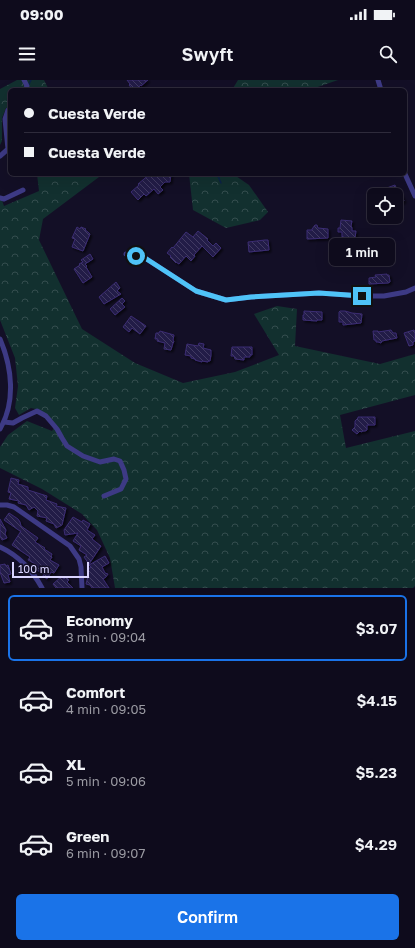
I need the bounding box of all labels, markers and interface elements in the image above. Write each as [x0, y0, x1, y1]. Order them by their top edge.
text: 09:00 [20, 5, 64, 23]
icon: menu [16, 43, 38, 65]
text: Swyft [182, 43, 233, 65]
icon: search [377, 43, 399, 65]
text: Cuesta Verde [48, 104, 146, 122]
text: Cuesta Verde [48, 143, 146, 161]
map controls [367, 188, 403, 224]
button: locate [367, 188, 403, 224]
callout: 1 min [329, 238, 395, 266]
text: 1 min [346, 244, 378, 260]
route start [127, 247, 145, 265]
route end [353, 287, 371, 305]
scale bar [12, 560, 89, 579]
text: 100 m [18, 562, 49, 575]
icon: car [18, 610, 54, 646]
text: Economy [66, 611, 133, 629]
text: $3.07 [356, 619, 397, 637]
text: 3 min · 09:04 [66, 629, 146, 645]
icon: car [18, 682, 54, 718]
text: Comfort [66, 683, 125, 701]
text: $4.15 [356, 691, 397, 709]
text: 4 min · 09:05 [66, 701, 146, 717]
icon: car [18, 754, 54, 790]
text: XL [66, 755, 85, 773]
text: $5.23 [355, 763, 397, 781]
text: 5 min · 09:06 [66, 773, 146, 789]
icon: car [18, 826, 54, 862]
text: Green [66, 827, 109, 845]
text: $4.29 [355, 835, 397, 853]
text: 6 min · 09:07 [66, 845, 145, 861]
button: Confirm [16, 894, 399, 940]

